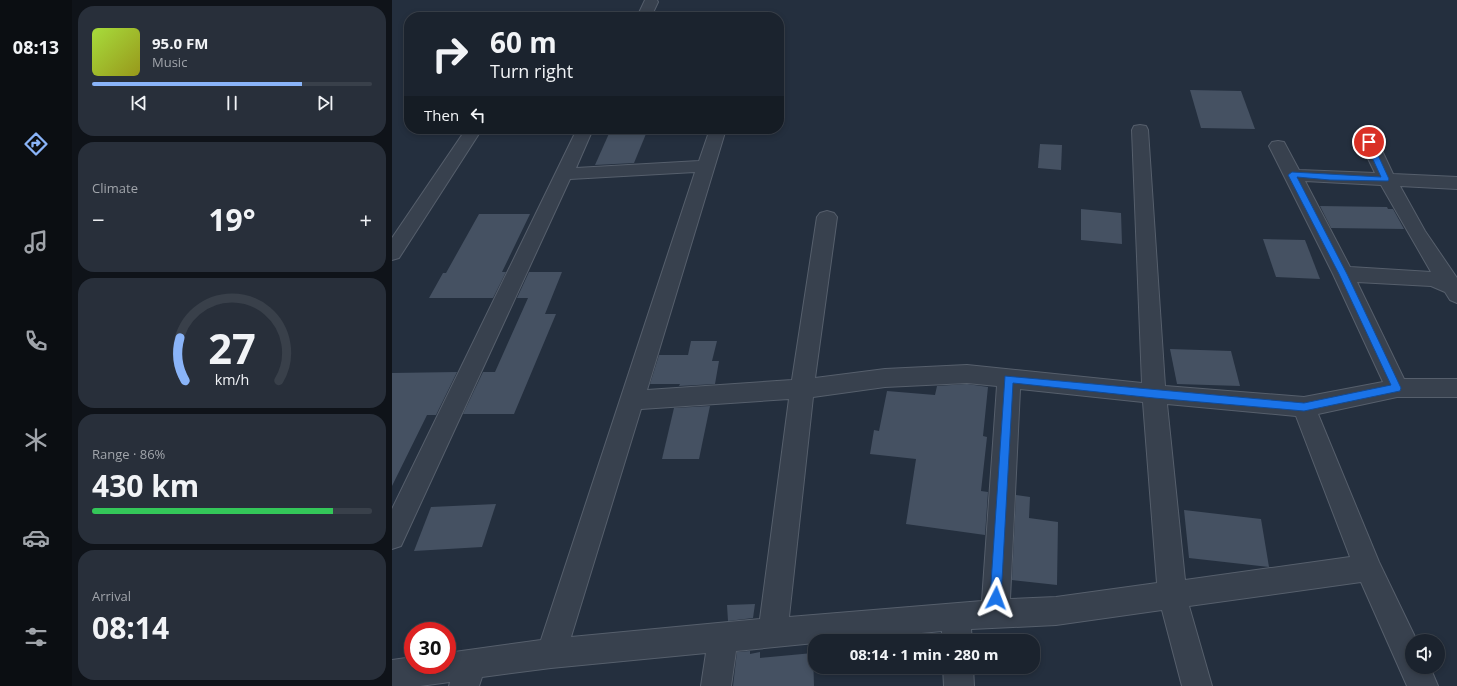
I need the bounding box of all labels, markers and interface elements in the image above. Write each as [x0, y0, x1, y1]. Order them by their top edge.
text: 60 m [490, 23, 557, 61]
icon: right [424, 28, 476, 80]
text: 95.0 FM [152, 33, 208, 53]
text: 08:13 [13, 35, 59, 59]
text: Music [152, 53, 187, 71]
text: Turn right [490, 59, 573, 83]
icon: previous [128, 92, 150, 114]
icon: pause [221, 92, 243, 114]
icon: next [314, 92, 336, 114]
icon: left [467, 104, 489, 126]
text: Then [424, 105, 459, 125]
pin [1352, 125, 1386, 159]
icon: directions [22, 130, 50, 158]
icon: arrive [1358, 131, 1380, 153]
text: Climate [92, 179, 138, 197]
text: 19° [208, 199, 256, 240]
text: − [92, 204, 105, 234]
text: + [359, 204, 372, 234]
icon: music [22, 228, 50, 256]
text: 27 [208, 320, 256, 376]
icon: phone [22, 327, 50, 355]
text: km/h [215, 370, 249, 389]
icon: climate [22, 426, 50, 454]
text: Range · 86% [92, 445, 165, 463]
text: 430 km [92, 465, 199, 506]
icon: car [22, 524, 50, 552]
position arrow [975, 577, 1017, 619]
text: Arrival [92, 587, 131, 605]
text: 08:14 [92, 607, 169, 648]
speed limit sign: 30 [404, 622, 456, 674]
icon: filters [22, 623, 50, 651]
map controls [1405, 634, 1445, 674]
button: sound [1405, 634, 1445, 674]
text: 08:14 · 1 min · 280 m [850, 644, 998, 664]

